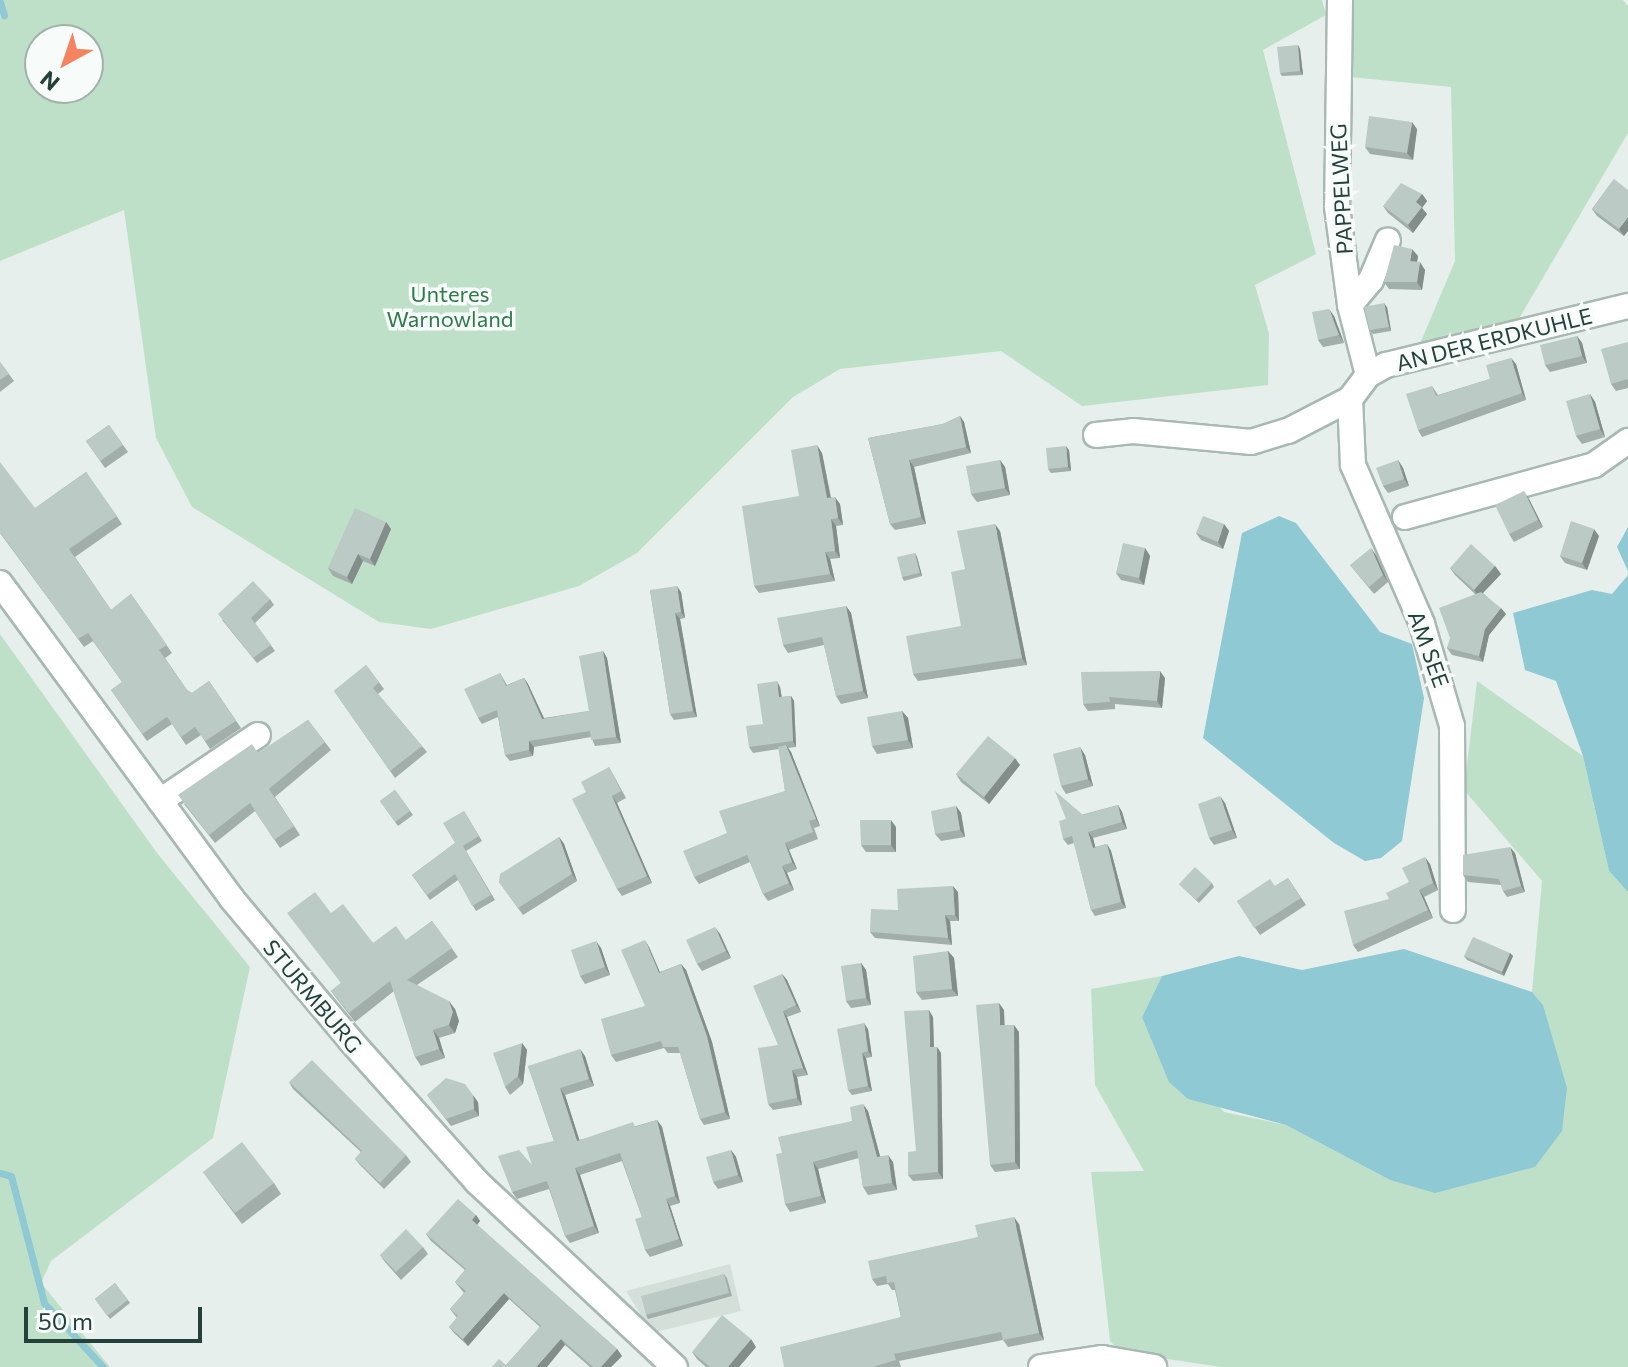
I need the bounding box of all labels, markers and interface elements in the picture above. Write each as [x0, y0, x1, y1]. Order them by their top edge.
north arrow [24, 24, 104, 104]
text: N [35, 66, 65, 97]
street label: PAPPELWEG [1324, 123, 1358, 255]
park label: Unteres Warnowland [387, 280, 513, 332]
street label: AN DER ERDKUHLE [1393, 302, 1595, 376]
street label: AM SEE [1403, 607, 1455, 691]
street label: STURMBURG [258, 934, 368, 1058]
scale bar [28, 1291, 206, 1341]
text: 50 m [38, 1306, 93, 1335]

